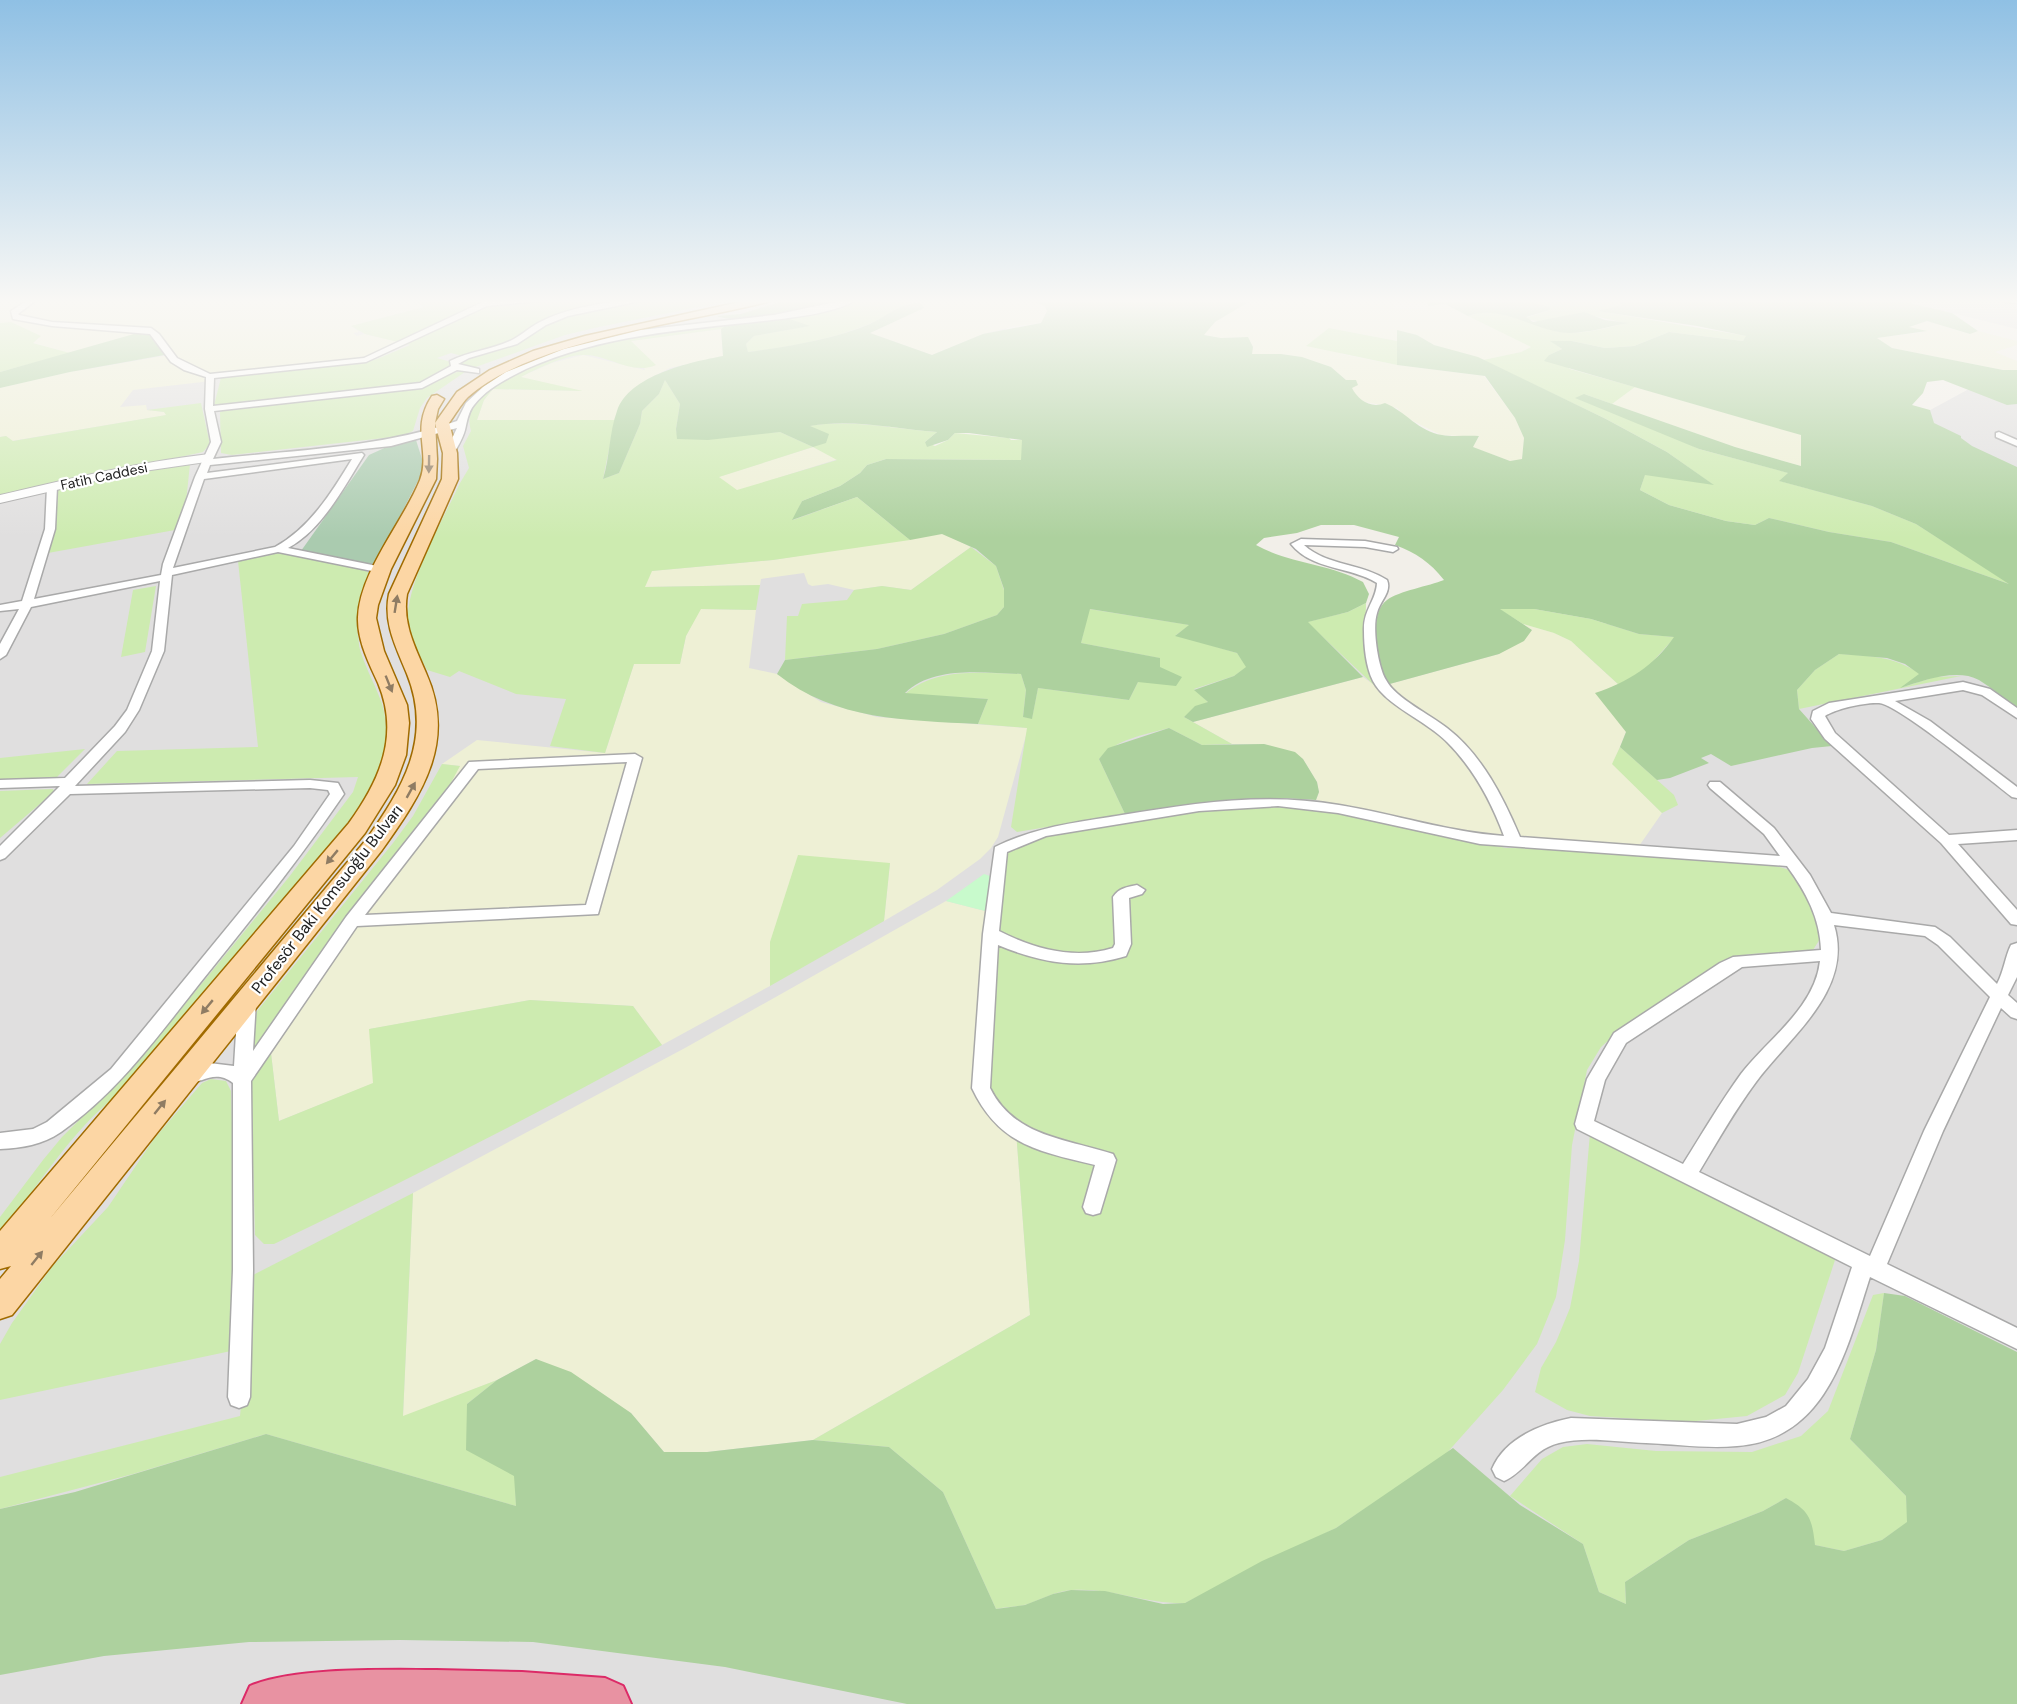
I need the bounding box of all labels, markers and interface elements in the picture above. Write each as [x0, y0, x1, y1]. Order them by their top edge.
one-way arrow [424, 455, 434, 474]
street label: Fatih Caddesi [59, 458, 149, 494]
one-way arrow [392, 595, 401, 614]
one-way arrow [384, 675, 394, 693]
one-way arrow [406, 781, 416, 798]
street label: Profesör Baki Komsuoğlu Bulvarı [247, 800, 407, 998]
one-way arrow [326, 849, 339, 865]
one-way arrow [201, 999, 214, 1014]
one-way arrow [153, 1100, 166, 1115]
one-way arrow [30, 1251, 43, 1266]

